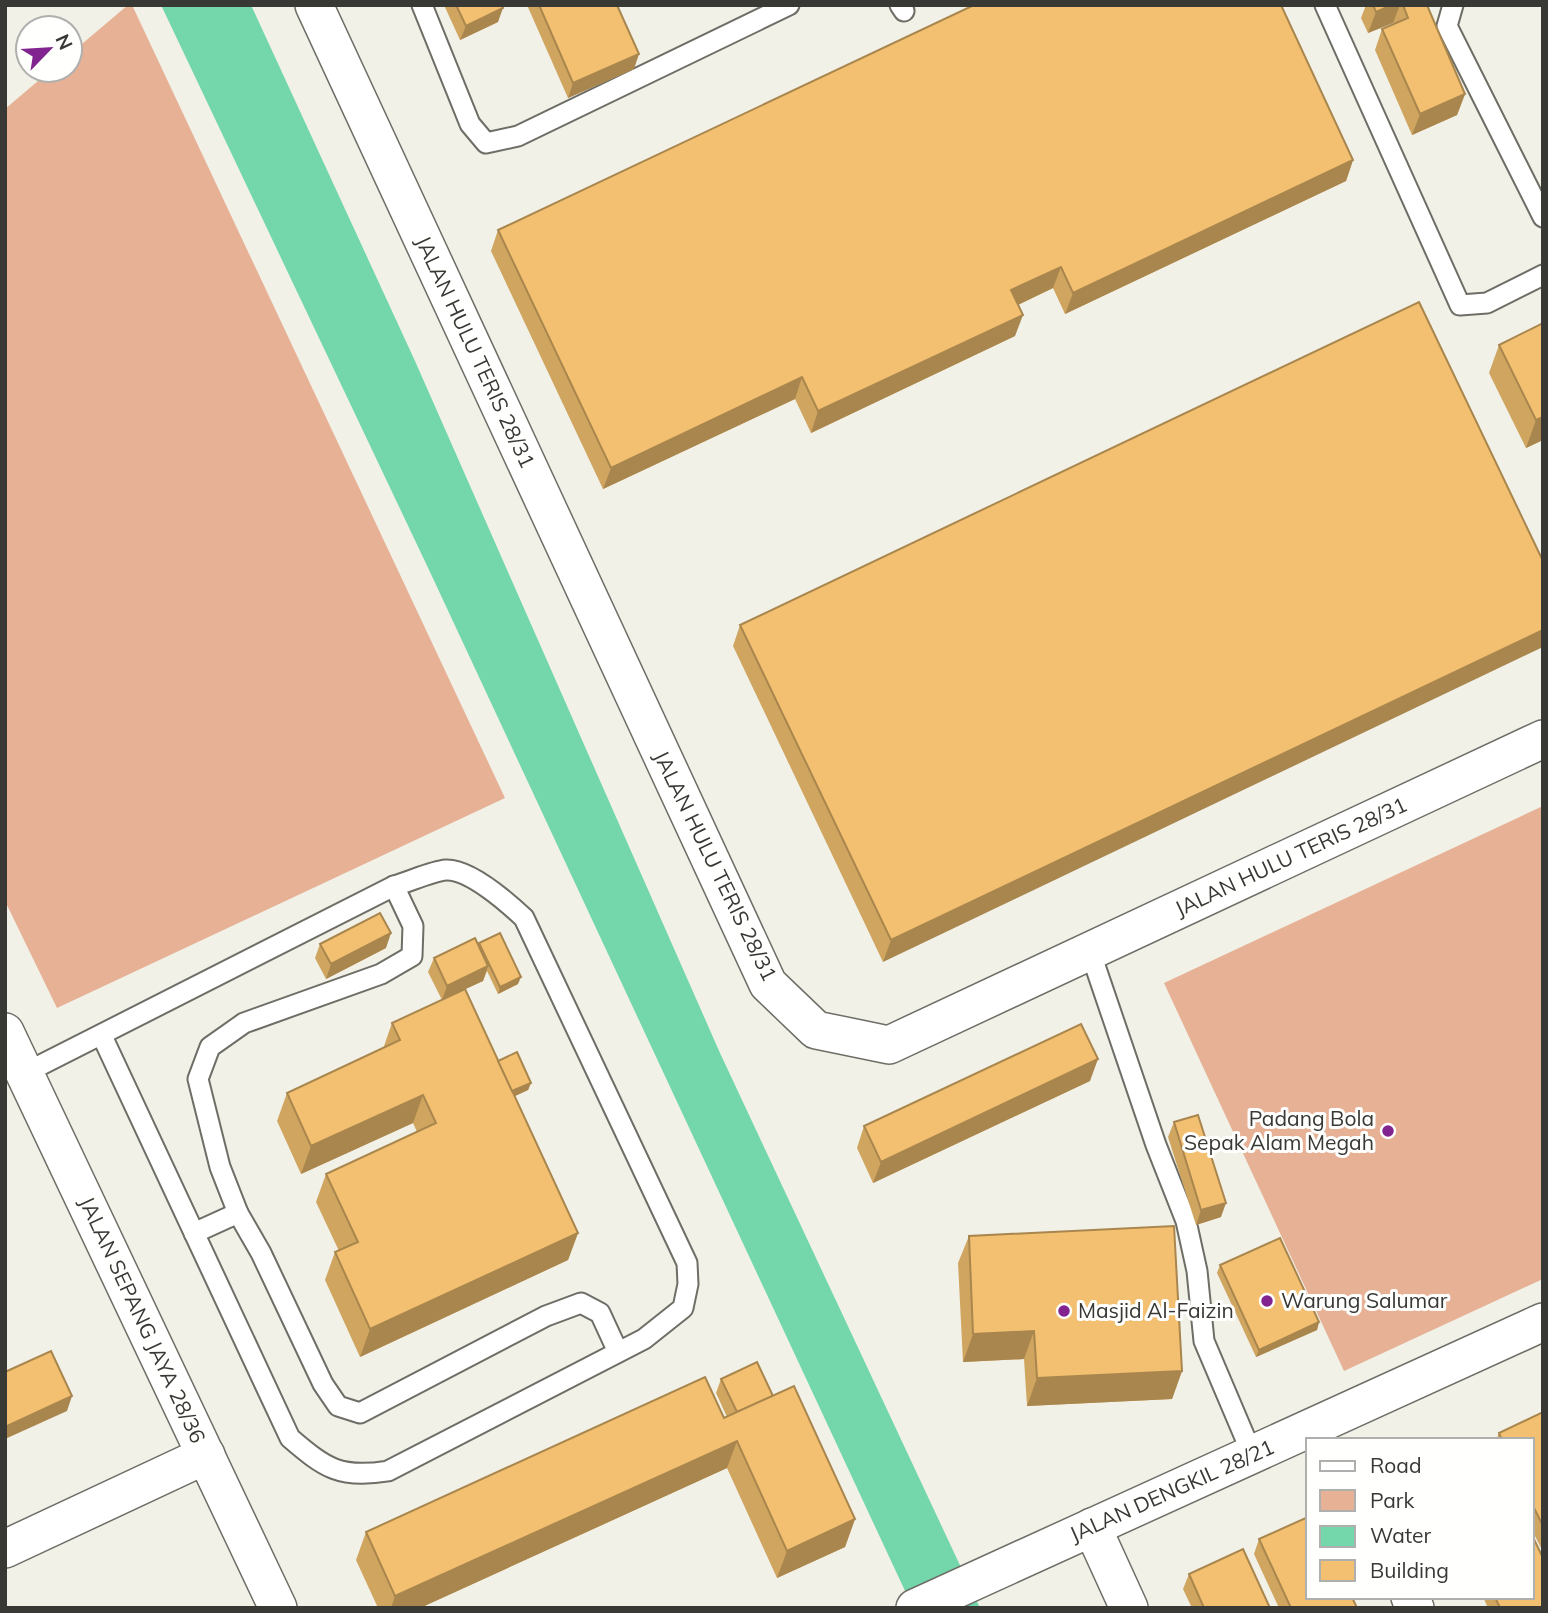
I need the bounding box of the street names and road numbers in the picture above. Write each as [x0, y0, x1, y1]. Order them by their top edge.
street label: JALAN HULU TERIS 28/31 [411, 231, 541, 472]
street label: JALAN HULU TERIS 28/31 [649, 746, 783, 985]
street label: JALAN HULU TERIS 28/31 [1170, 791, 1411, 921]
street label: JALAN SEPANG JAYA 28/36 [74, 1192, 212, 1447]
street label: JALAN DENGKIL 28/21 [1065, 1433, 1278, 1547]

